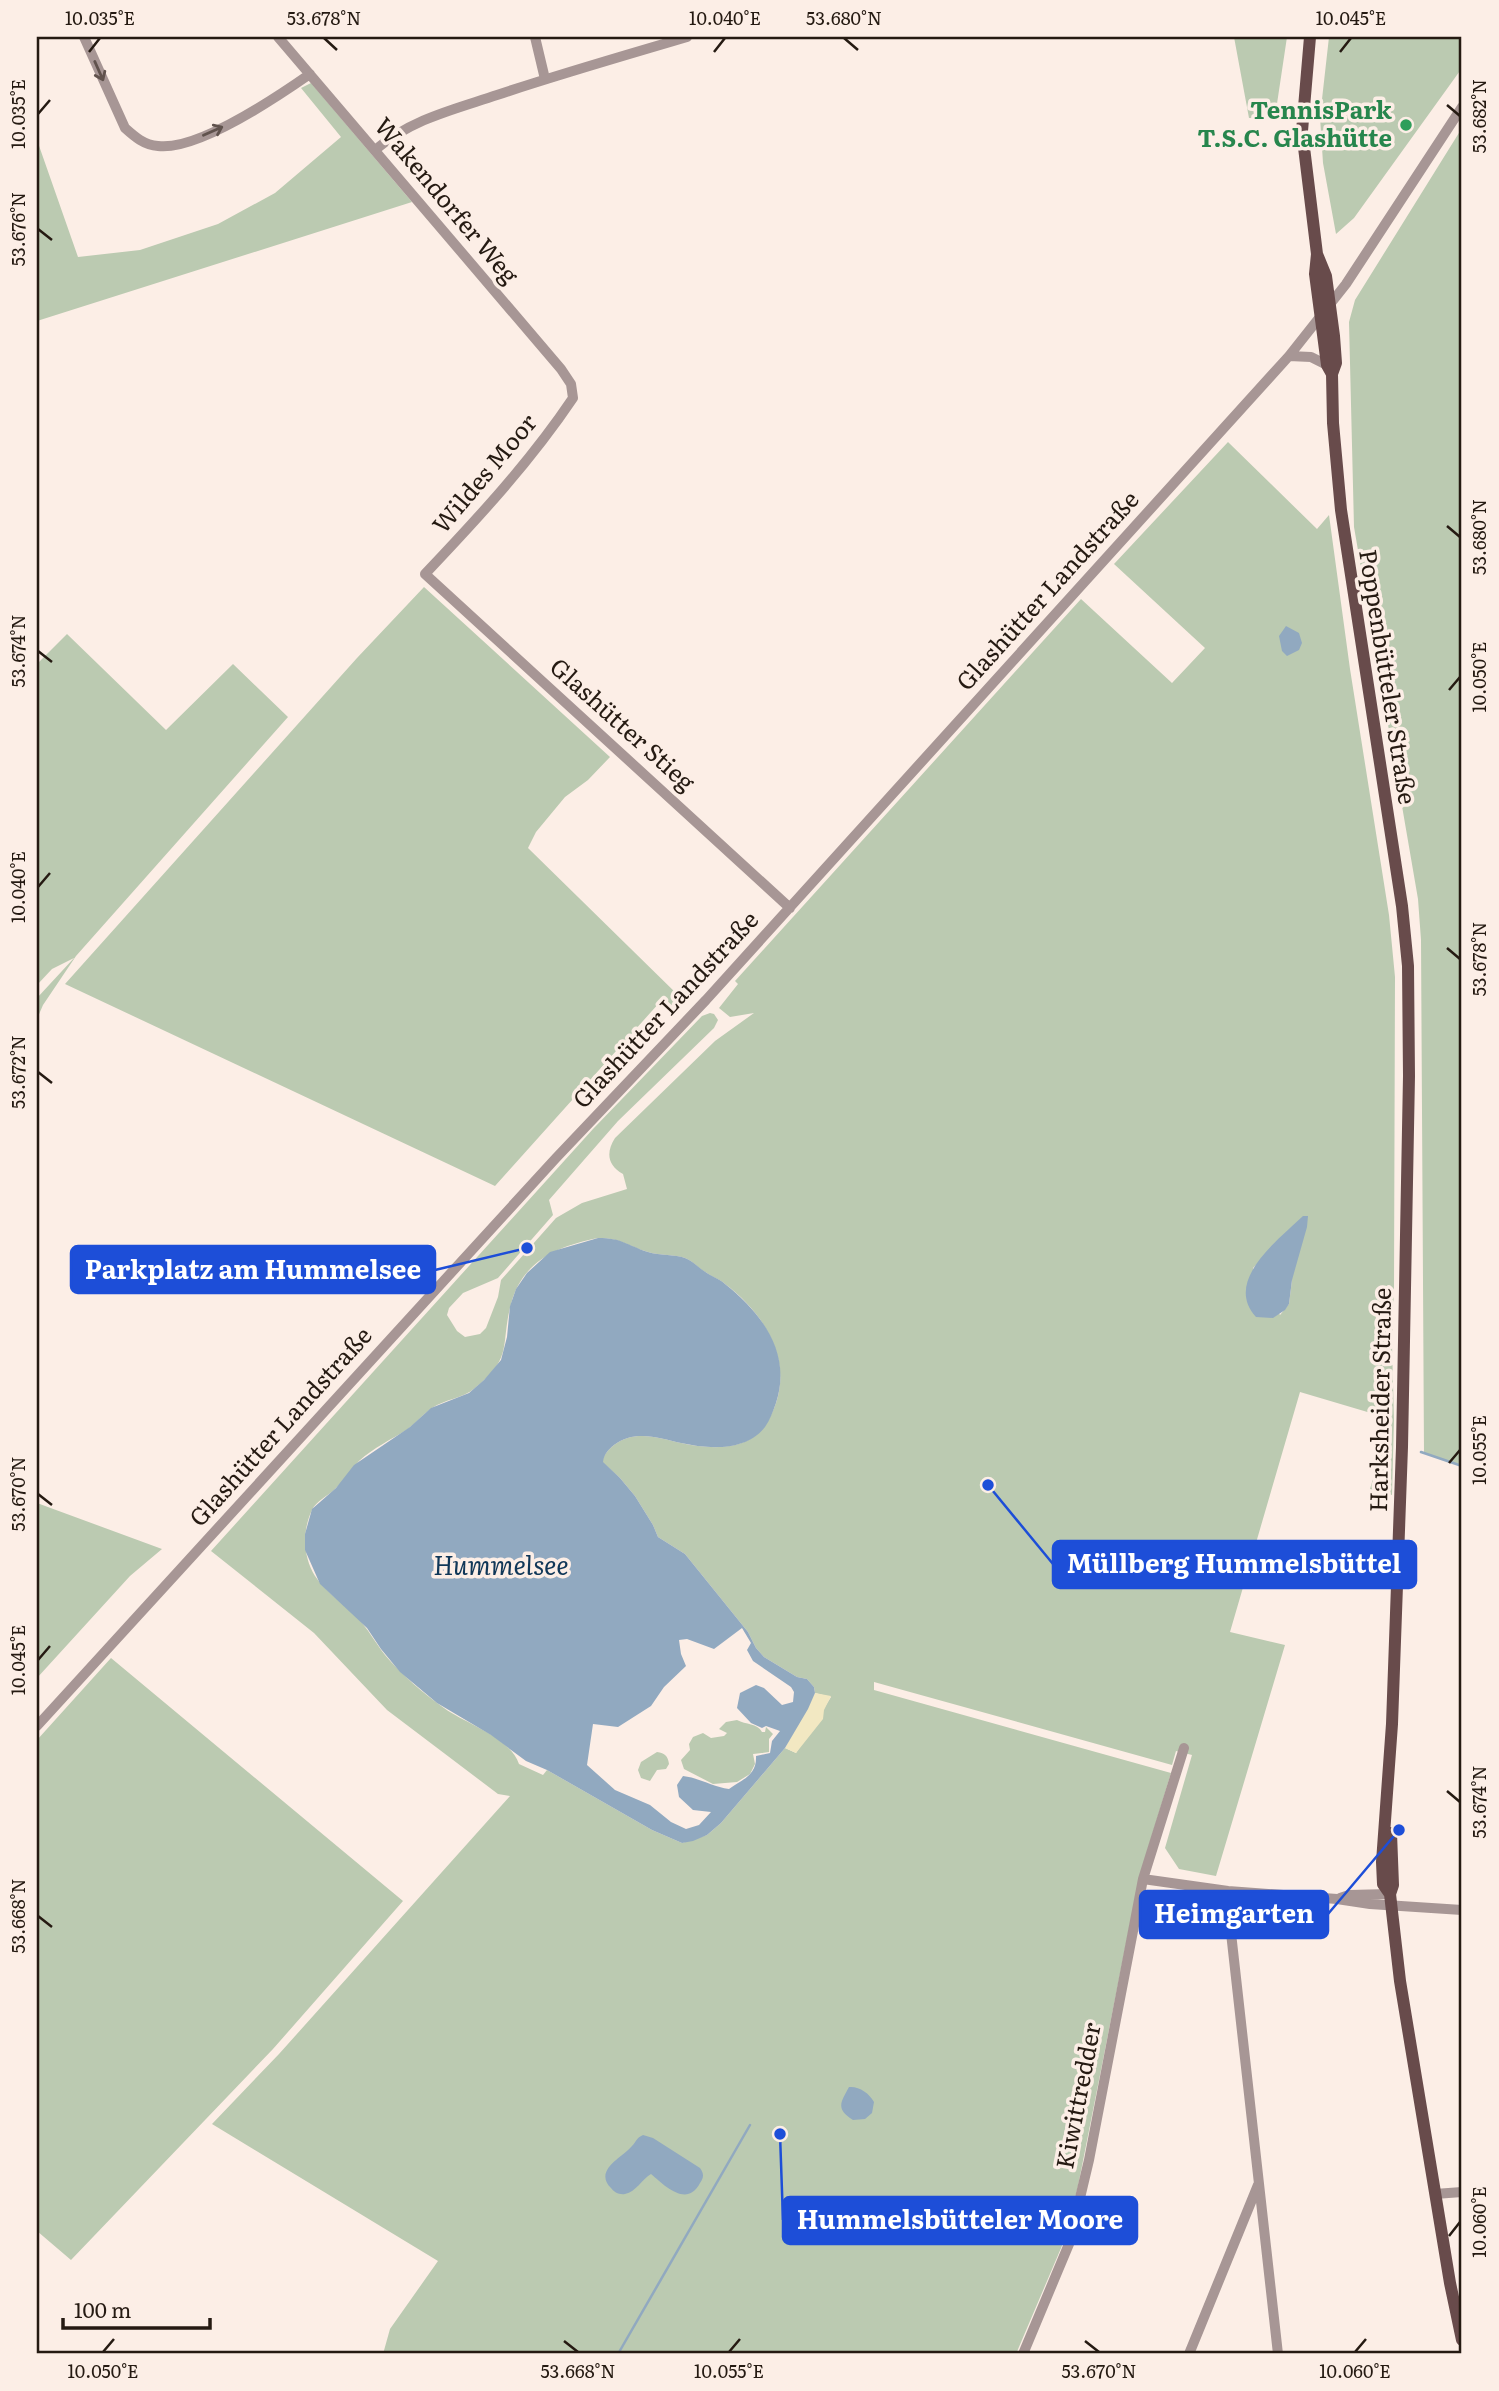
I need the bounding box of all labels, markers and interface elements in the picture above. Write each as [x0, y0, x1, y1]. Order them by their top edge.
text: 10.035°E [65, 4, 135, 31]
text: 53.678°N [287, 4, 361, 31]
text: 10.040°E [689, 4, 761, 31]
text: 53.680°N [806, 4, 882, 31]
text: 10.045°E [1316, 4, 1386, 31]
one-way arrow [93, 60, 106, 81]
text: 10.035°E [4, 79, 31, 149]
text: 53.682°N [1465, 79, 1492, 153]
place label: TennisPark T.S.C. Glashütte [1198, 91, 1393, 154]
street label: Wakendorfer Weg [368, 108, 529, 291]
marker: TennisPark T.S.C. Glashütte [1398, 117, 1414, 133]
one-way arrow [202, 124, 223, 137]
text: 53.676°N [4, 192, 31, 266]
street label: Wildes Moor [423, 405, 544, 540]
street label: Glashütter Landstraße [947, 482, 1146, 697]
text: 53.680°N [1465, 499, 1492, 575]
street label: Poppenbütteler Straße [1352, 547, 1427, 807]
text: 53.674°N [4, 615, 31, 687]
text: 10.050°E [1465, 641, 1492, 713]
street label: Glashütter Stieg [543, 648, 704, 798]
text: 10.040°E [4, 851, 31, 923]
street label: Glashütter Landstraße [563, 902, 765, 1115]
text: 53.678°N [1465, 922, 1492, 996]
text: 53.672°N [4, 1035, 31, 1109]
callout: Parkplatz am Hummelsee [71, 1246, 435, 1293]
text: Parkplatz am Hummelsee [85, 1248, 421, 1287]
street label: Harksheider Straße [1359, 1287, 1398, 1512]
street label: Glashütter Landstraße [180, 1318, 379, 1533]
text: 10.055°E [1465, 1415, 1492, 1485]
text: 53.670°N [4, 1456, 31, 1532]
callout: Müllberg Hummelsbüttel [1053, 1541, 1416, 1588]
text: Müllberg Hummelsbüttel [1067, 1542, 1401, 1581]
water label: Hummelsee [433, 1544, 569, 1583]
text: 10.045°E [4, 1625, 31, 1695]
text: 53.674°N [1465, 1766, 1492, 1838]
text: 53.668°N [4, 1878, 31, 1954]
callout: Heimgarten [1140, 1891, 1328, 1938]
text: Heimgarten [1154, 1892, 1314, 1931]
street label: Kiwittredder [1045, 2019, 1108, 2172]
text: 10.060°E [1465, 2186, 1492, 2258]
callout: Hummelsbütteler Moore [783, 2197, 1137, 2244]
text: Hummelsbütteler Moore [797, 2198, 1123, 2237]
scale bar [63, 2286, 210, 2330]
text: 100 m [74, 2293, 131, 2324]
text: 10.050°E [67, 2357, 139, 2384]
text: 53.668°N [540, 2357, 616, 2384]
text: 10.055°E [694, 2357, 764, 2384]
text: 53.670°N [1061, 2357, 1137, 2384]
text: 10.060°E [1319, 2357, 1391, 2384]

